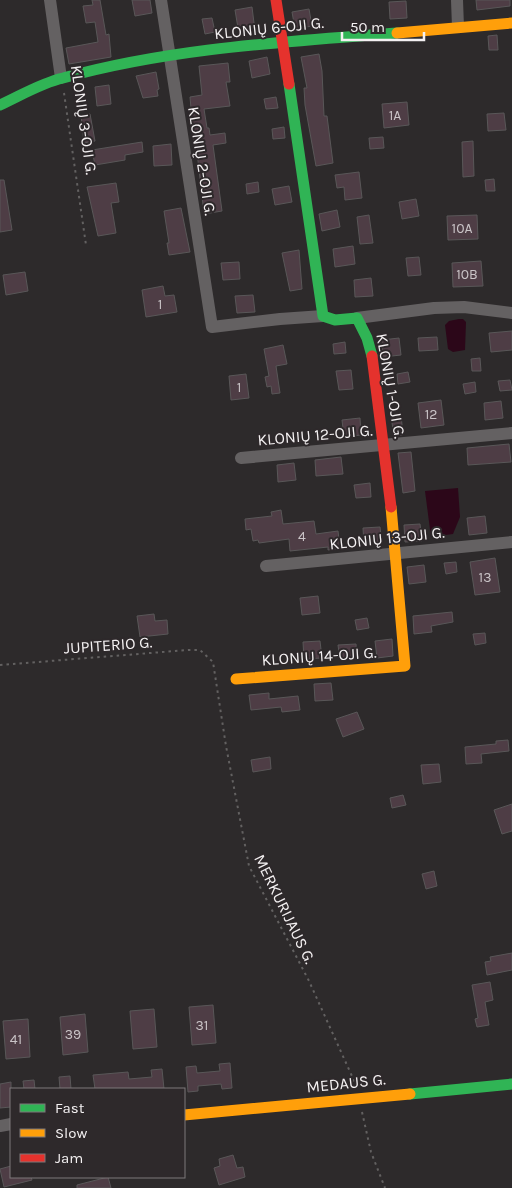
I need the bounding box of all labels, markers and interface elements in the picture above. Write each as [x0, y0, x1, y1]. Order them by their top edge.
scale bar [342, 10, 424, 42]
street label: KLONIŲ 6-OJI G. [213, 13, 325, 43]
text: 50 m [350, 18, 385, 36]
street label: KLONIŲ 3-OJI G. [67, 64, 101, 176]
street label: KLONIŲ 2-OJI G. [184, 105, 220, 217]
house number: 1A [389, 107, 401, 124]
house number: 10A [452, 220, 472, 237]
house number: 10B [456, 266, 478, 283]
house number: 1 [158, 296, 162, 313]
street label: KLONIŲ 1-OJI G. [372, 332, 410, 440]
house number: 1 [237, 379, 241, 396]
house number: 12 [425, 406, 437, 423]
street label: KLONIŲ 12-OJI G. [257, 420, 374, 449]
street label: KLONIŲ 13-OJI G. [328, 522, 446, 553]
house number: 4 [298, 528, 306, 545]
house number: 13 [479, 569, 491, 586]
street label: JUPITERIO G. [63, 632, 153, 658]
street label: KLONIŲ 14-OJI G. [261, 642, 377, 669]
street label: MERKURIJAUS G. [250, 851, 320, 967]
house number: 31 [196, 1017, 208, 1034]
house number: 39 [65, 1026, 81, 1043]
house number: 41 [10, 1031, 22, 1048]
street label: MEDAUS G. [306, 1069, 387, 1097]
legend [10, 1088, 185, 1178]
text: Fast [55, 1099, 85, 1117]
text: Slow [55, 1124, 87, 1142]
text: Jam [55, 1149, 83, 1167]

